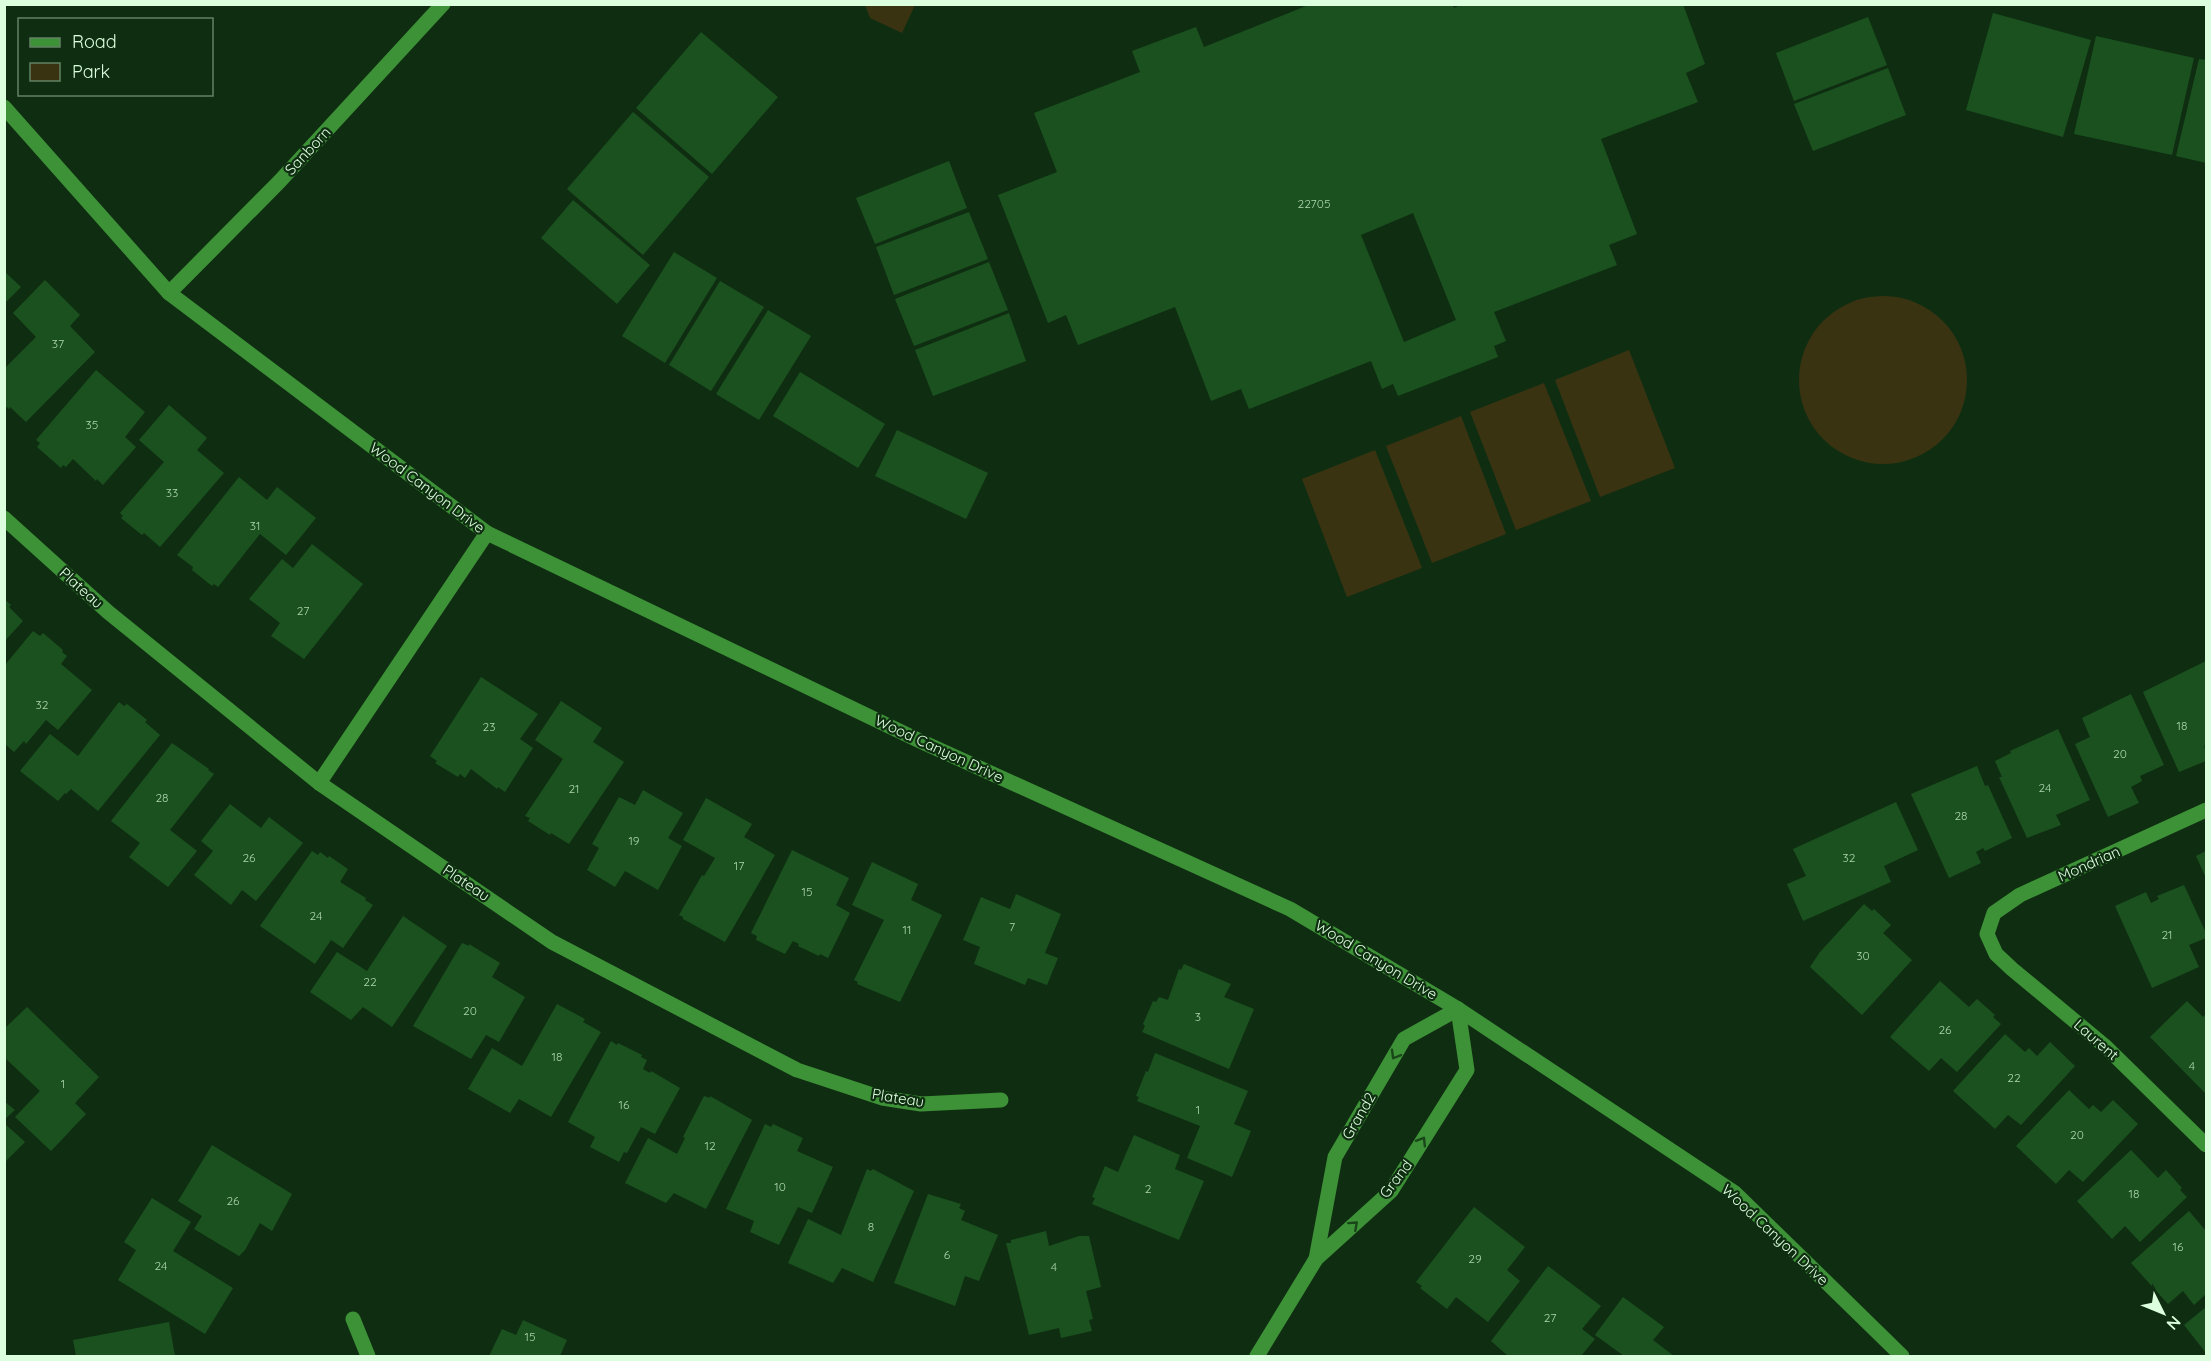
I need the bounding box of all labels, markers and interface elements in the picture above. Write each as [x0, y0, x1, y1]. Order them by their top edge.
legend [18, 18, 213, 96]
text: Road [72, 30, 117, 53]
text: Park [72, 60, 110, 83]
street label: Sanborn [281, 123, 335, 179]
house number: 22705 [1298, 196, 1330, 211]
house number: 37 [52, 336, 64, 351]
house number: 35 [86, 417, 98, 432]
street label: Wood Canyon Drive [366, 438, 489, 537]
house number: 33 [166, 485, 178, 500]
house number: 31 [250, 518, 260, 533]
street label: Plateau [55, 563, 107, 612]
house number: 27 [297, 603, 309, 618]
house number: 32 [36, 697, 49, 712]
street label: Wood Canyon Drive [872, 710, 1006, 787]
house number: 18 [2177, 718, 2187, 733]
house number: 23 [483, 719, 495, 734]
house number: 20 [2113, 746, 2127, 761]
house number: 24 [2039, 780, 2051, 795]
house number: 21 [568, 781, 580, 796]
house number: 28 [155, 790, 169, 805]
house number: 28 [1954, 808, 1968, 823]
house number: 19 [628, 833, 640, 848]
street label: Mondrian [2055, 841, 2123, 886]
house number: 26 [242, 850, 256, 865]
house number: 32 [1843, 850, 1856, 865]
house number: 17 [734, 858, 744, 873]
street label: Plateau [439, 860, 493, 905]
house number: 15 [802, 884, 812, 899]
house number: 24 [310, 908, 322, 923]
street label: Wood Canyon Drive [1312, 916, 1441, 1004]
house number: 7 [1009, 919, 1015, 934]
house number: 11 [903, 922, 911, 937]
house number: 21 [2161, 927, 2173, 942]
house number: 30 [1856, 948, 1870, 963]
house number: 22 [363, 974, 377, 989]
house number: 20 [463, 1003, 477, 1018]
house number: 3 [1195, 1009, 1201, 1024]
street label: Laurent [2070, 1015, 2123, 1064]
house number: 26 [1938, 1022, 1952, 1037]
house number: 18 [552, 1049, 562, 1064]
one-way arrow [1391, 1049, 1402, 1059]
house number: 4 [2189, 1058, 2195, 1073]
house number: 22 [2007, 1070, 2021, 1085]
house number: 1 [61, 1076, 65, 1091]
street label: Plateau [871, 1084, 925, 1111]
street label: Grand2 [1338, 1089, 1380, 1143]
house number: 16 [619, 1097, 630, 1112]
house number: 1 [1196, 1102, 1200, 1117]
house number: 20 [2070, 1127, 2084, 1142]
one-way arrow [1415, 1137, 1427, 1147]
house number: 12 [704, 1138, 716, 1153]
street label: Grand [1375, 1156, 1416, 1202]
house number: 10 [774, 1179, 786, 1194]
street label: Wood Canyon Drive [1718, 1180, 1833, 1289]
house number: 2 [1145, 1181, 1152, 1196]
house number: 18 [2129, 1186, 2139, 1201]
house number: 26 [226, 1193, 240, 1208]
house number: 8 [868, 1219, 874, 1234]
one-way arrow [1347, 1221, 1357, 1232]
house number: 16 [2173, 1239, 2184, 1254]
house number: 6 [944, 1247, 951, 1262]
house number: 29 [1468, 1251, 1482, 1266]
house number: 24 [155, 1258, 167, 1273]
house number: 4 [1051, 1259, 1057, 1274]
north arrow [2133, 1283, 2193, 1343]
house number: 27 [1544, 1310, 1556, 1325]
text: N [2163, 1312, 2185, 1334]
house number: 15 [525, 1329, 535, 1344]

